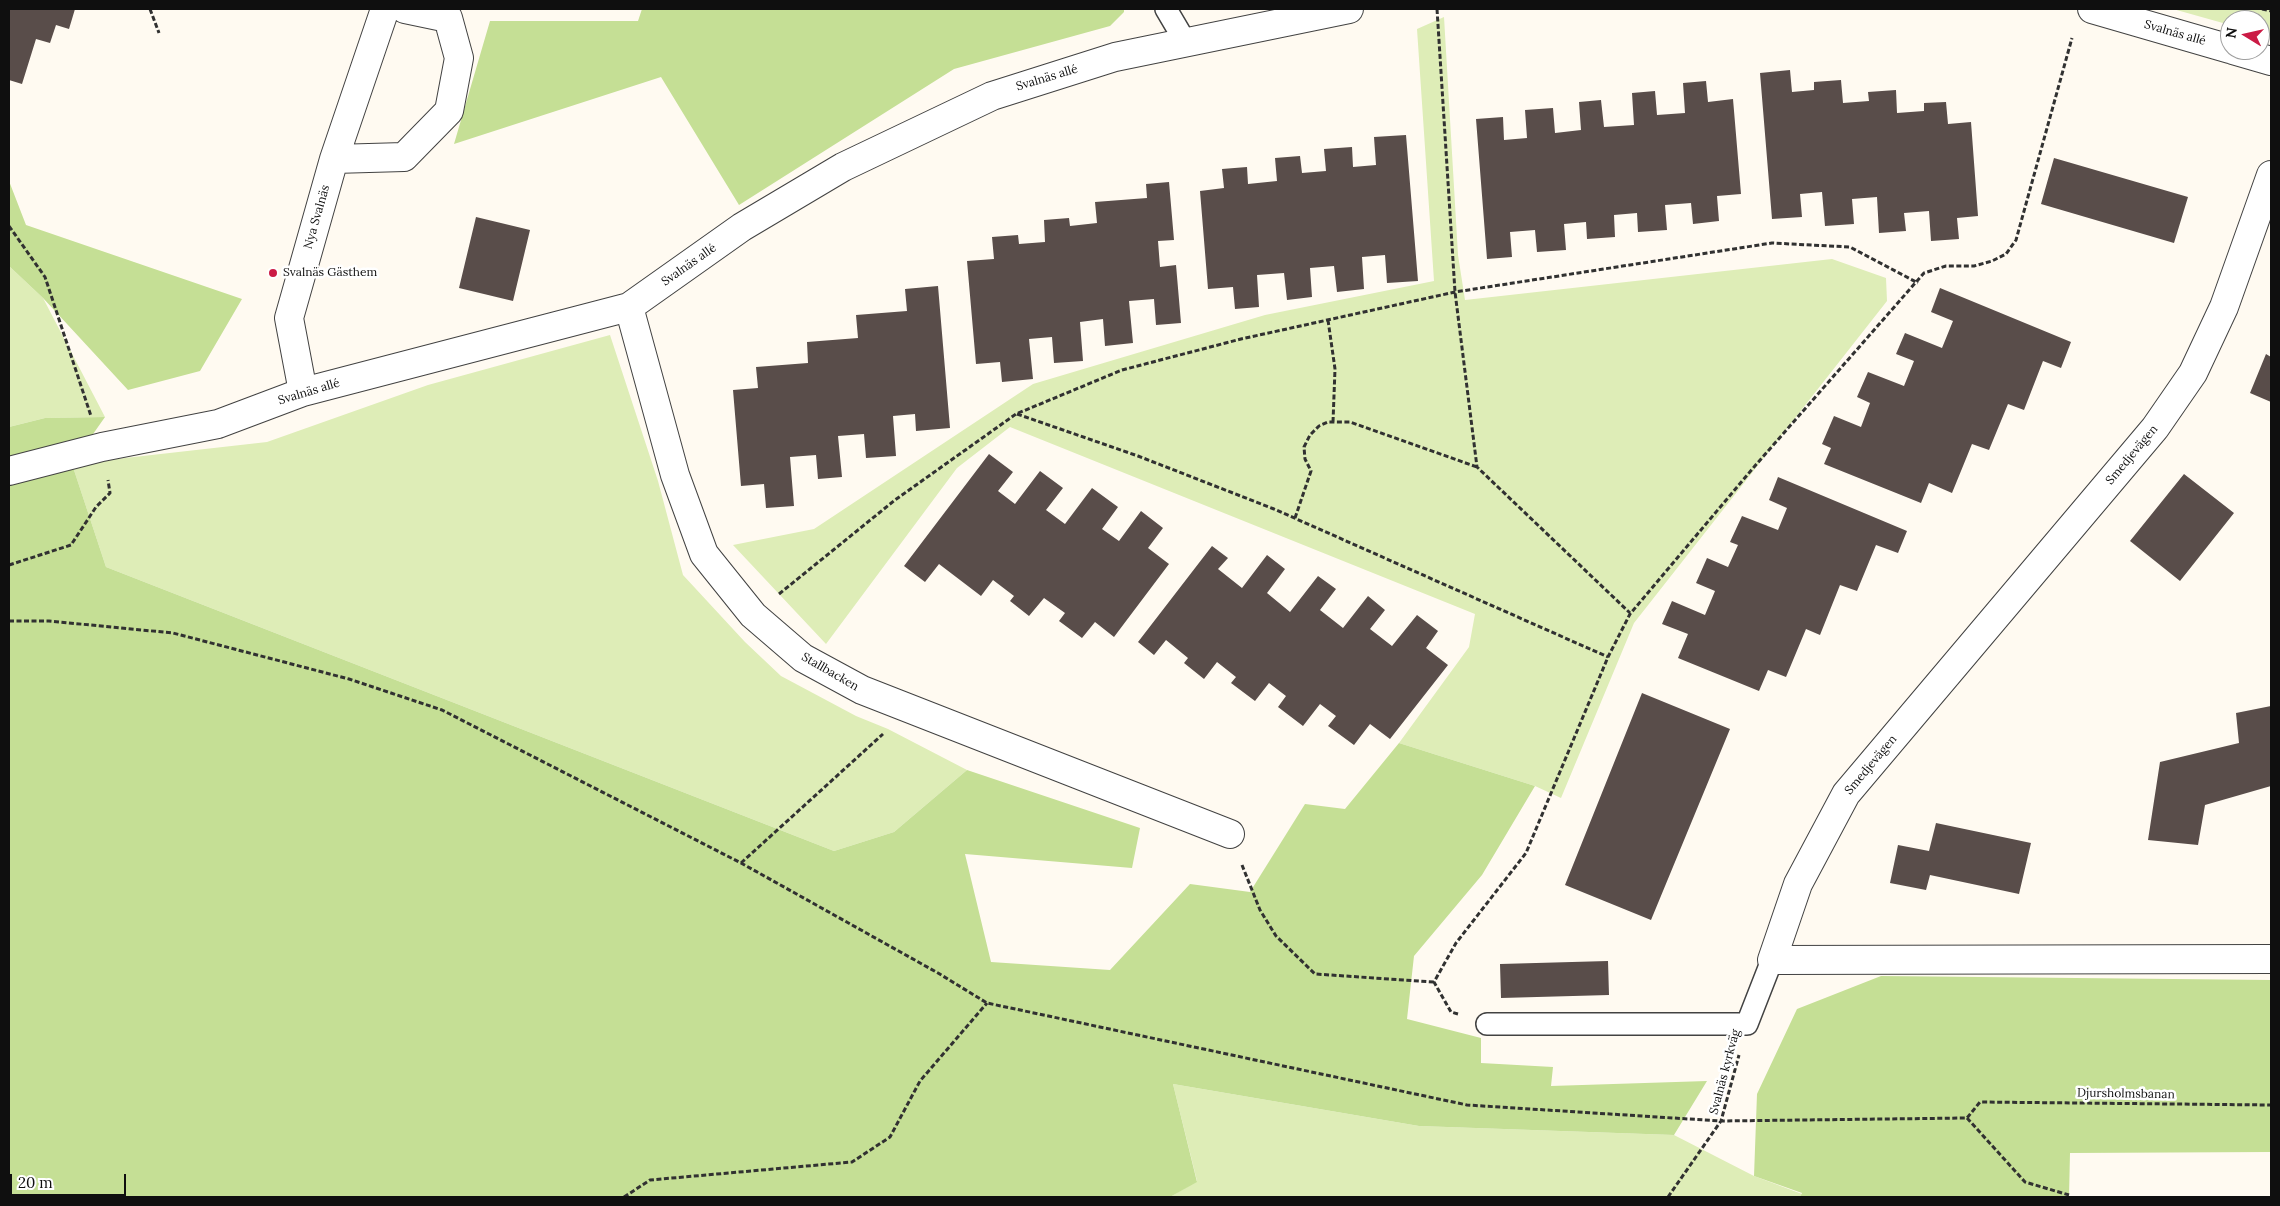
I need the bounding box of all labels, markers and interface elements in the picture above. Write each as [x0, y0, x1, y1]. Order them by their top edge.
north arrow [2220, 10, 2270, 60]
street label: Svalnäs allé [2142, 17, 2208, 49]
text: N [2221, 26, 2241, 40]
street label: Svalnäs allé [1015, 62, 1079, 94]
street label: Nya Svalnäs [301, 183, 333, 251]
street label: Svalnäs allé [659, 241, 719, 289]
place label: Svalnäs Gästhem [283, 266, 377, 280]
marker: Svalnäs Gästhem [267, 267, 279, 279]
street label: Svalnäs allé [277, 376, 341, 408]
street label: Smedjevägen [2103, 422, 2161, 488]
street label: Stallbacken [799, 650, 861, 694]
street label: Smedjevägen [1842, 732, 1900, 798]
street label: Svalnäs kyrkväg [1707, 1028, 1743, 1116]
street label: Djursholmsbanan [2077, 1086, 2175, 1102]
scale bar [12, 1164, 129, 1196]
text: 20 m [18, 1173, 53, 1192]

